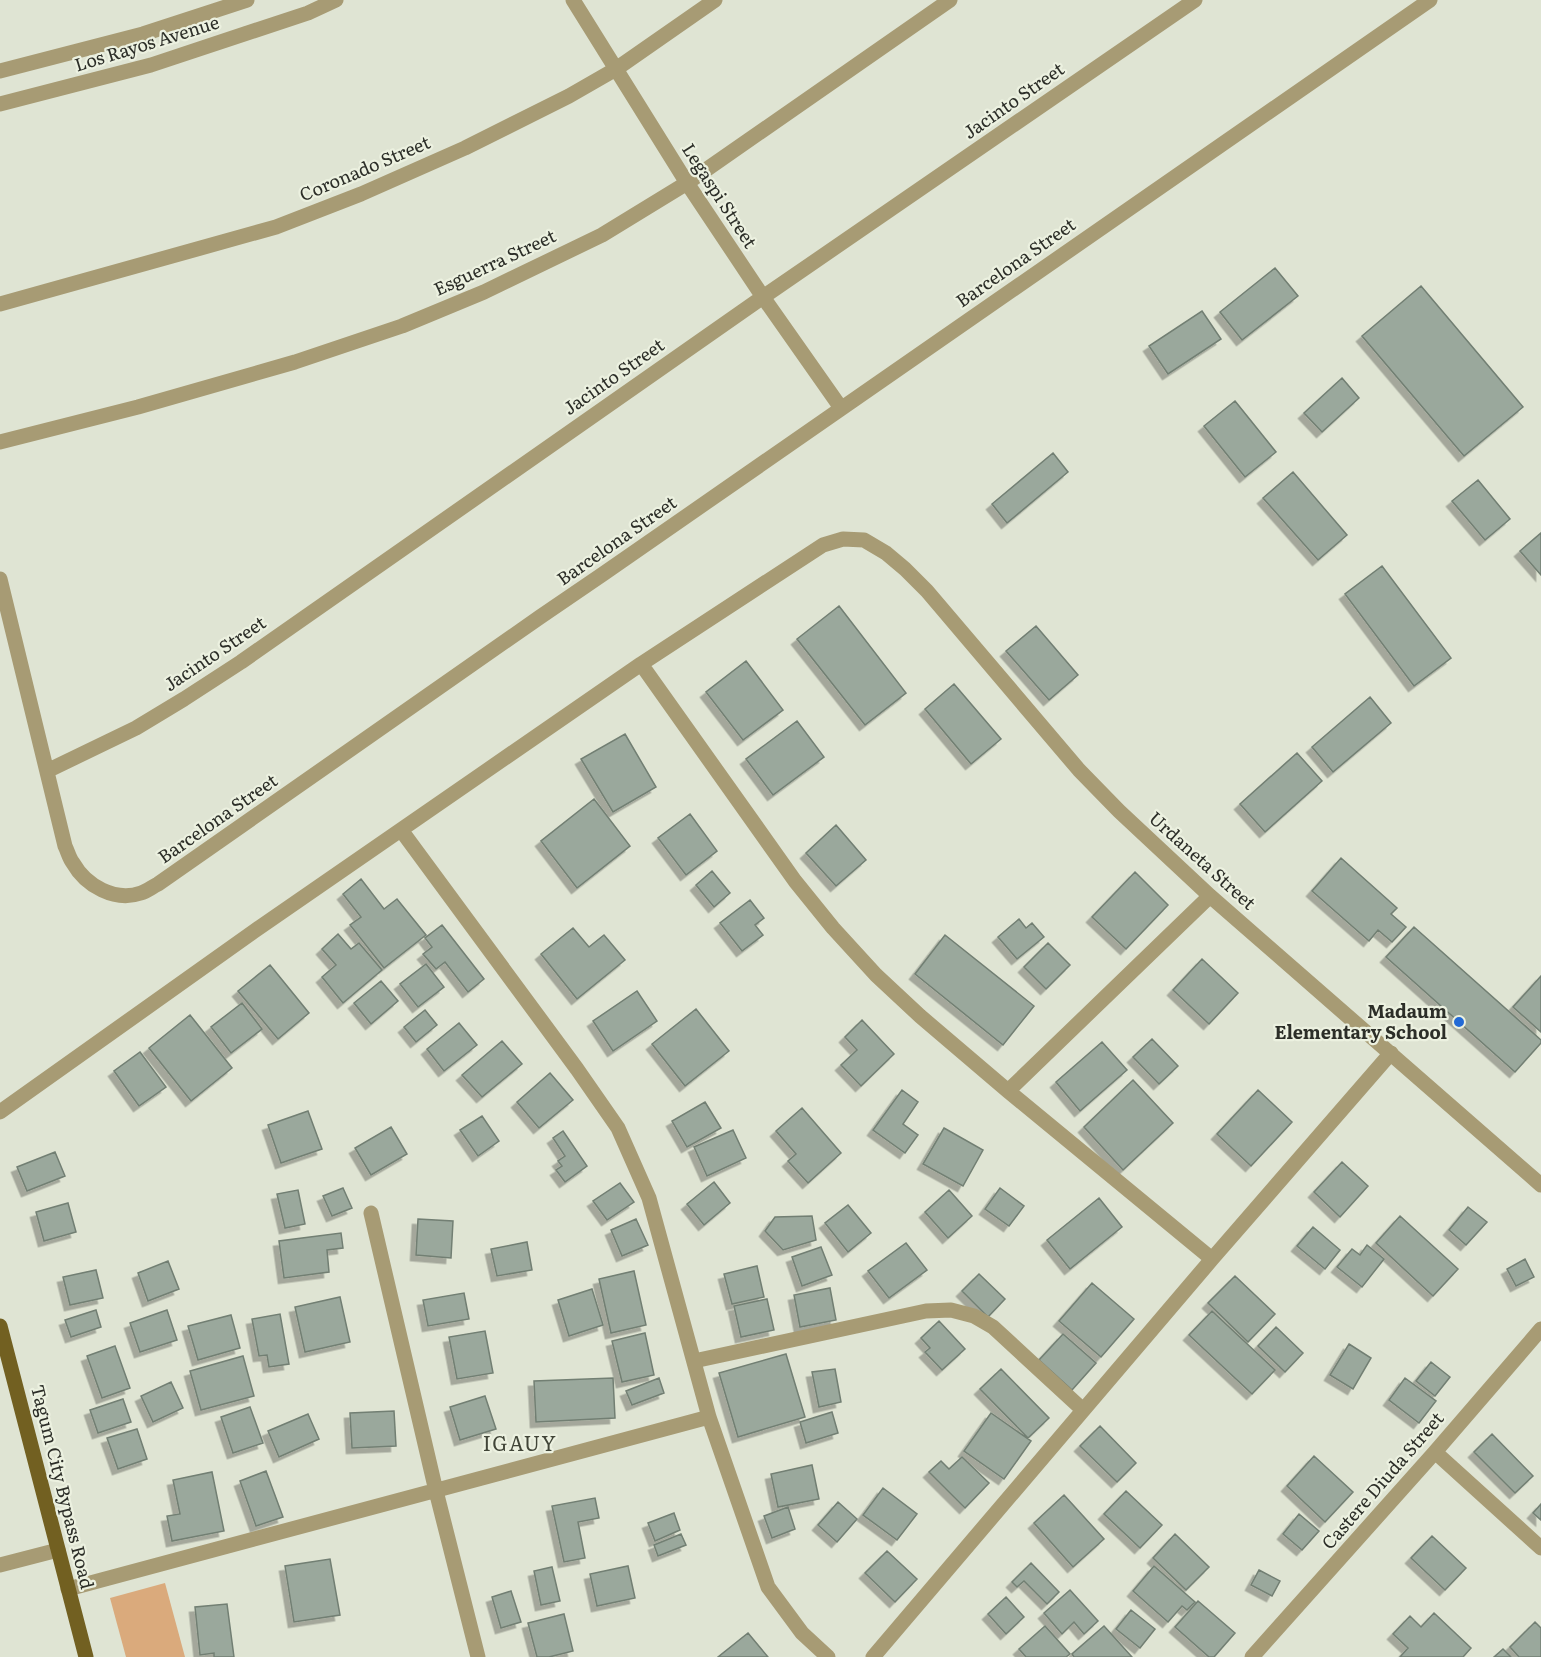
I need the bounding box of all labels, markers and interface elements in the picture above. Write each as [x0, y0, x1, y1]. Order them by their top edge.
street label: Los Rayos Avenue [71, 8, 222, 77]
street label: Jacinto Street [957, 54, 1070, 145]
street label: Coronado Street [295, 128, 435, 207]
street label: Legaspi Street [676, 137, 765, 254]
street label: Barcelona Street [950, 210, 1081, 313]
street label: Esguerra Street [429, 221, 561, 302]
street label: Jacinto Street [557, 330, 670, 421]
street label: Barcelona Street [551, 488, 682, 591]
street label: Jacinto Street [158, 608, 271, 697]
street label: Barcelona Street [152, 766, 283, 869]
street label: Urdaneta Street [1143, 804, 1263, 916]
place label: Madaum Elementary School [1275, 997, 1447, 1045]
marker: Madaum Elementary School [1452, 1015, 1466, 1029]
street label: Tagum City Bypass Road [25, 1382, 102, 1592]
street label: Castere Diuda Street [1314, 1405, 1450, 1555]
district label: IGAUY [483, 1427, 557, 1457]

